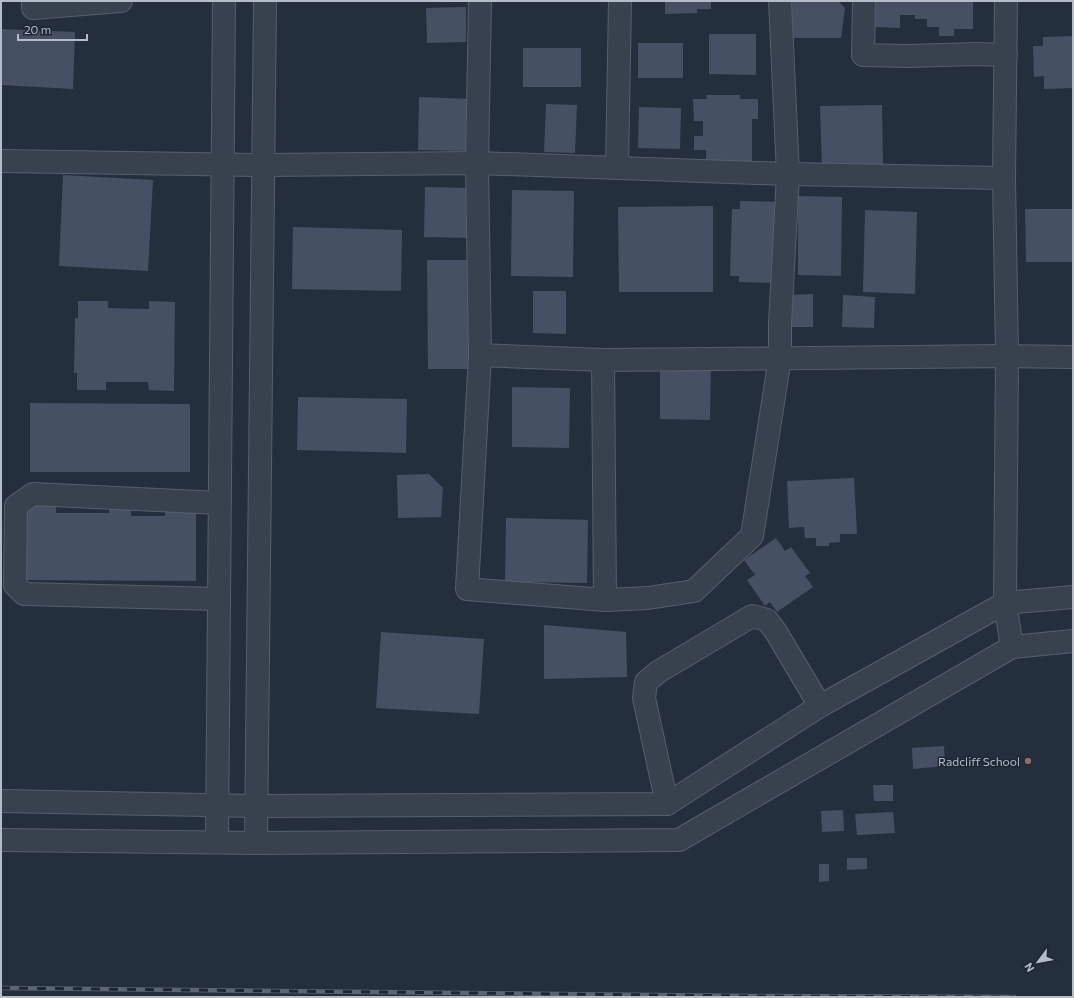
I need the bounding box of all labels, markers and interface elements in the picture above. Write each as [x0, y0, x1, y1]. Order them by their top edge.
scale bar [18, 16, 87, 42]
text: 20 m [24, 22, 51, 36]
place label: Radcliff School [938, 754, 1020, 768]
marker: Radcliff School [1023, 756, 1033, 766]
north arrow [1018, 942, 1058, 982]
text: N [1021, 961, 1037, 975]

